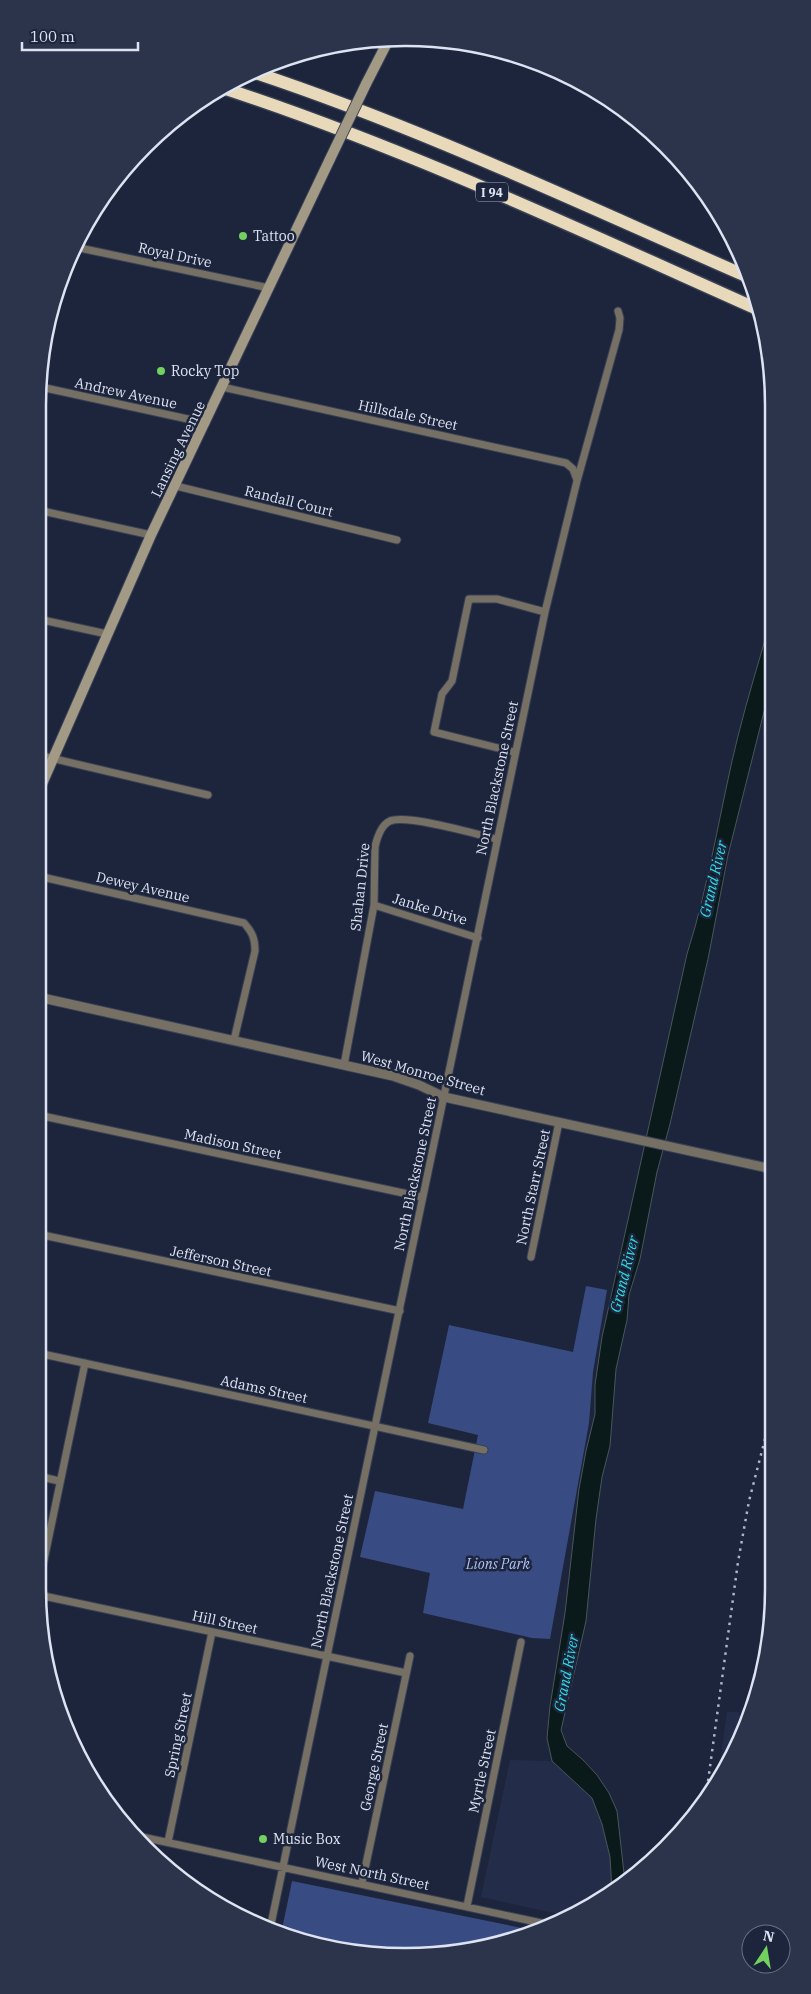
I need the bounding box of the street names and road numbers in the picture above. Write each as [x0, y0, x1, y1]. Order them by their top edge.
road number: I 94 [476, 182, 508, 202]
street label: Royal Drive [137, 238, 213, 272]
street label: Andrew Avenue [73, 373, 179, 413]
street label: Hillsdale Street [357, 396, 459, 434]
street label: Lansing Avenue [147, 398, 209, 500]
street label: Randall Court [243, 481, 335, 521]
street label: North Blackstone Street [472, 699, 522, 857]
street label: Shahan Drive [346, 842, 374, 932]
street label: Dewey Avenue [94, 867, 192, 907]
street label: Janke Drive [391, 889, 469, 929]
street label: West Monroe Street [359, 1047, 487, 1099]
street label: North Blackstone Street [390, 1095, 440, 1253]
street label: Madison Street [183, 1125, 283, 1163]
street label: North Starr Street [512, 1127, 554, 1246]
street label: Jefferson Street [169, 1241, 273, 1281]
street label: Adams Street [219, 1371, 309, 1407]
street label: North Blackstone Street [307, 1492, 357, 1650]
street label: Hill Street [191, 1606, 259, 1638]
street label: Spring Street [160, 1691, 196, 1779]
street label: George Street [356, 1721, 392, 1813]
street label: Myrtle Street [464, 1727, 500, 1815]
street label: West North Street [313, 1852, 431, 1894]

